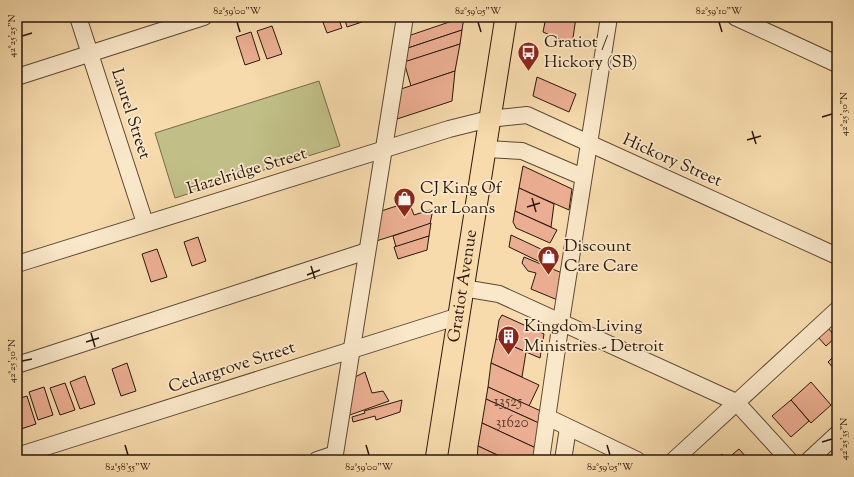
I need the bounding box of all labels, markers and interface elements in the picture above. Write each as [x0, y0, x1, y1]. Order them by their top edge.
text: 82°59'00"W [213, 4, 261, 19]
text: 82°59'05"W [455, 4, 501, 19]
text: 82°59'10"W [696, 4, 742, 19]
text: 42°25'25"N [5, 14, 20, 58]
place label: Gratiot / Hickory (SB) [544, 31, 637, 75]
bus stop icon: Gratiot / Hickory (SB) [515, 40, 541, 73]
street label: Laurel Street [104, 66, 156, 163]
text: 42°25'30"N [837, 92, 852, 136]
street label: Hickory Street [619, 128, 726, 194]
street label: Hazelridge Street [184, 142, 310, 202]
place label: CJ King Of Car Loans [420, 177, 503, 221]
shop icon: CJ King Of Car Loans [391, 186, 417, 219]
street label: Gratiot Avenue [443, 228, 484, 344]
place label: Discount Care Care [564, 235, 638, 279]
shop icon: Discount Care Care [535, 244, 561, 277]
place label: Kingdom Living Ministries - Detroit [524, 315, 664, 359]
building icon: Kingdom Living Ministries - Detroit [496, 324, 522, 357]
street label: Cedargrove Street [165, 336, 299, 400]
text: 42°25'30"N [5, 339, 20, 383]
house number: 13525 [494, 392, 522, 413]
house number: 31620 [495, 413, 529, 434]
text: 42°25'35"N [837, 418, 852, 460]
text: 82°58'55"W [105, 460, 151, 475]
text: 82°59'00"W [345, 460, 393, 475]
text: 82°59'05"W [587, 460, 633, 475]

